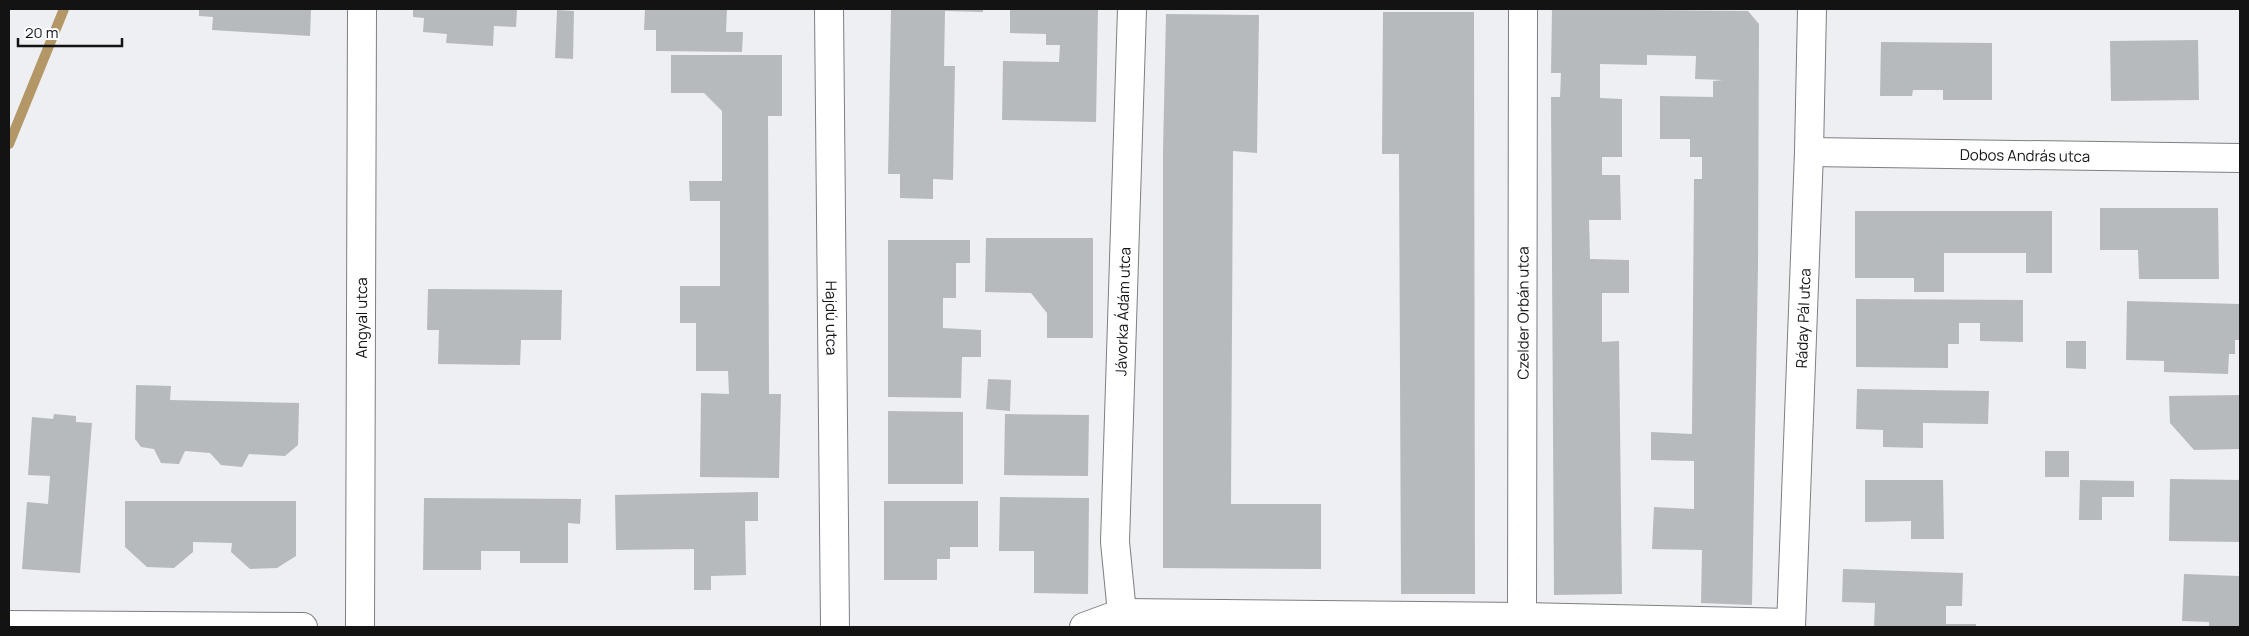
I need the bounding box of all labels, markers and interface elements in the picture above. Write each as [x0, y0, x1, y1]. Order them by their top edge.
scale bar [18, 15, 121, 47]
text: 20 m [25, 22, 58, 43]
street label: Dobos András utca [1960, 144, 2090, 166]
street label: Czelder Orbán utca [1512, 246, 1533, 380]
street label: Jávorka Ádám utca [1110, 247, 1135, 376]
street label: Ráday Pál utca [1790, 268, 1815, 369]
street label: Angyal utca [350, 277, 372, 359]
street label: Hajdú utca [821, 281, 843, 355]

